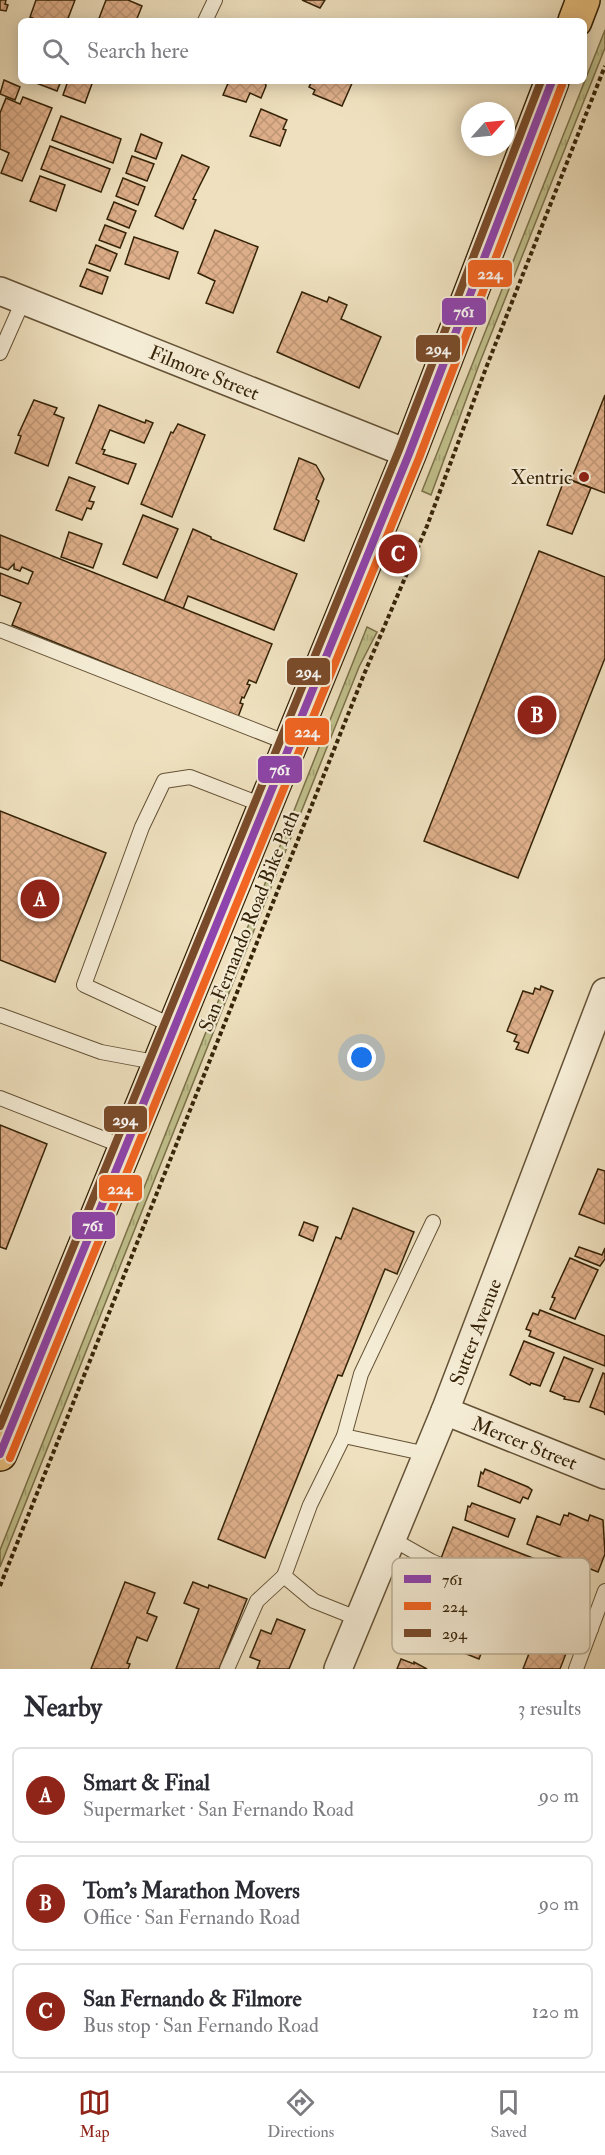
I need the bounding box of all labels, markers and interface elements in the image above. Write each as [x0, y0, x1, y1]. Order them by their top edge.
search box [18, 18, 587, 84]
icon: search [39, 35, 72, 68]
text: Search here [87, 37, 189, 65]
north arrow [461, 102, 515, 156]
line badge: 224 [467, 259, 513, 288]
text: 224 [478, 264, 504, 284]
line badge: 761 [441, 297, 487, 326]
text: 761 [453, 302, 475, 322]
line badge: 294 [415, 334, 461, 363]
street label: Filmore Street [146, 339, 263, 406]
text: 294 [426, 339, 452, 359]
place label: Xentric [511, 465, 572, 490]
marker: Xentric [577, 470, 591, 484]
pin: C [378, 532, 418, 576]
line badge: 294 [286, 657, 331, 686]
text: 294 [296, 662, 322, 682]
pin: B [518, 692, 556, 738]
line badge: 224 [284, 717, 330, 746]
text: 224 [295, 722, 321, 742]
line badge: 761 [257, 755, 303, 784]
text: 761 [269, 760, 291, 780]
street label: San Fernando Road Bike Path [193, 806, 305, 1035]
pin: A [20, 876, 60, 922]
your location [347, 1043, 376, 1072]
line badge: 294 [103, 1105, 148, 1133]
text: 294 [113, 1110, 139, 1130]
line badge: 224 [98, 1174, 143, 1202]
text: 224 [108, 1179, 134, 1199]
line badge: 761 [71, 1211, 116, 1240]
text: 761 [82, 1216, 104, 1236]
street label: Sutter Avenue [444, 1275, 507, 1389]
street label: Mercer Street [469, 1411, 582, 1475]
legend [392, 1558, 590, 1654]
text: 761 [442, 1570, 463, 1590]
text: 224 [442, 1597, 468, 1617]
text: 294 [442, 1624, 468, 1644]
text: Nearby [24, 1692, 102, 1724]
text: 3 results [518, 1696, 581, 1721]
text: Smart & Final [83, 1769, 210, 1797]
text: A [39, 1783, 52, 1808]
text: 90 m [539, 1783, 579, 1808]
text: Supermarket · San Fernando Road [83, 1797, 354, 1822]
text: Tom's Marathon Movers [83, 1877, 300, 1905]
text: B [39, 1891, 52, 1916]
text: 90 m [539, 1891, 579, 1916]
text: Office · San Fernando Road [83, 1905, 300, 1930]
text: San Fernando & Filmore [83, 1985, 302, 2013]
text: C [38, 1999, 53, 2024]
text: 120 m [532, 1999, 579, 2024]
text: Bus stop · San Fernando Road [83, 2013, 319, 2038]
tab: Map [78, 2086, 111, 2142]
tab: Directions [267, 2086, 334, 2142]
tab: Saved [490, 2086, 527, 2142]

